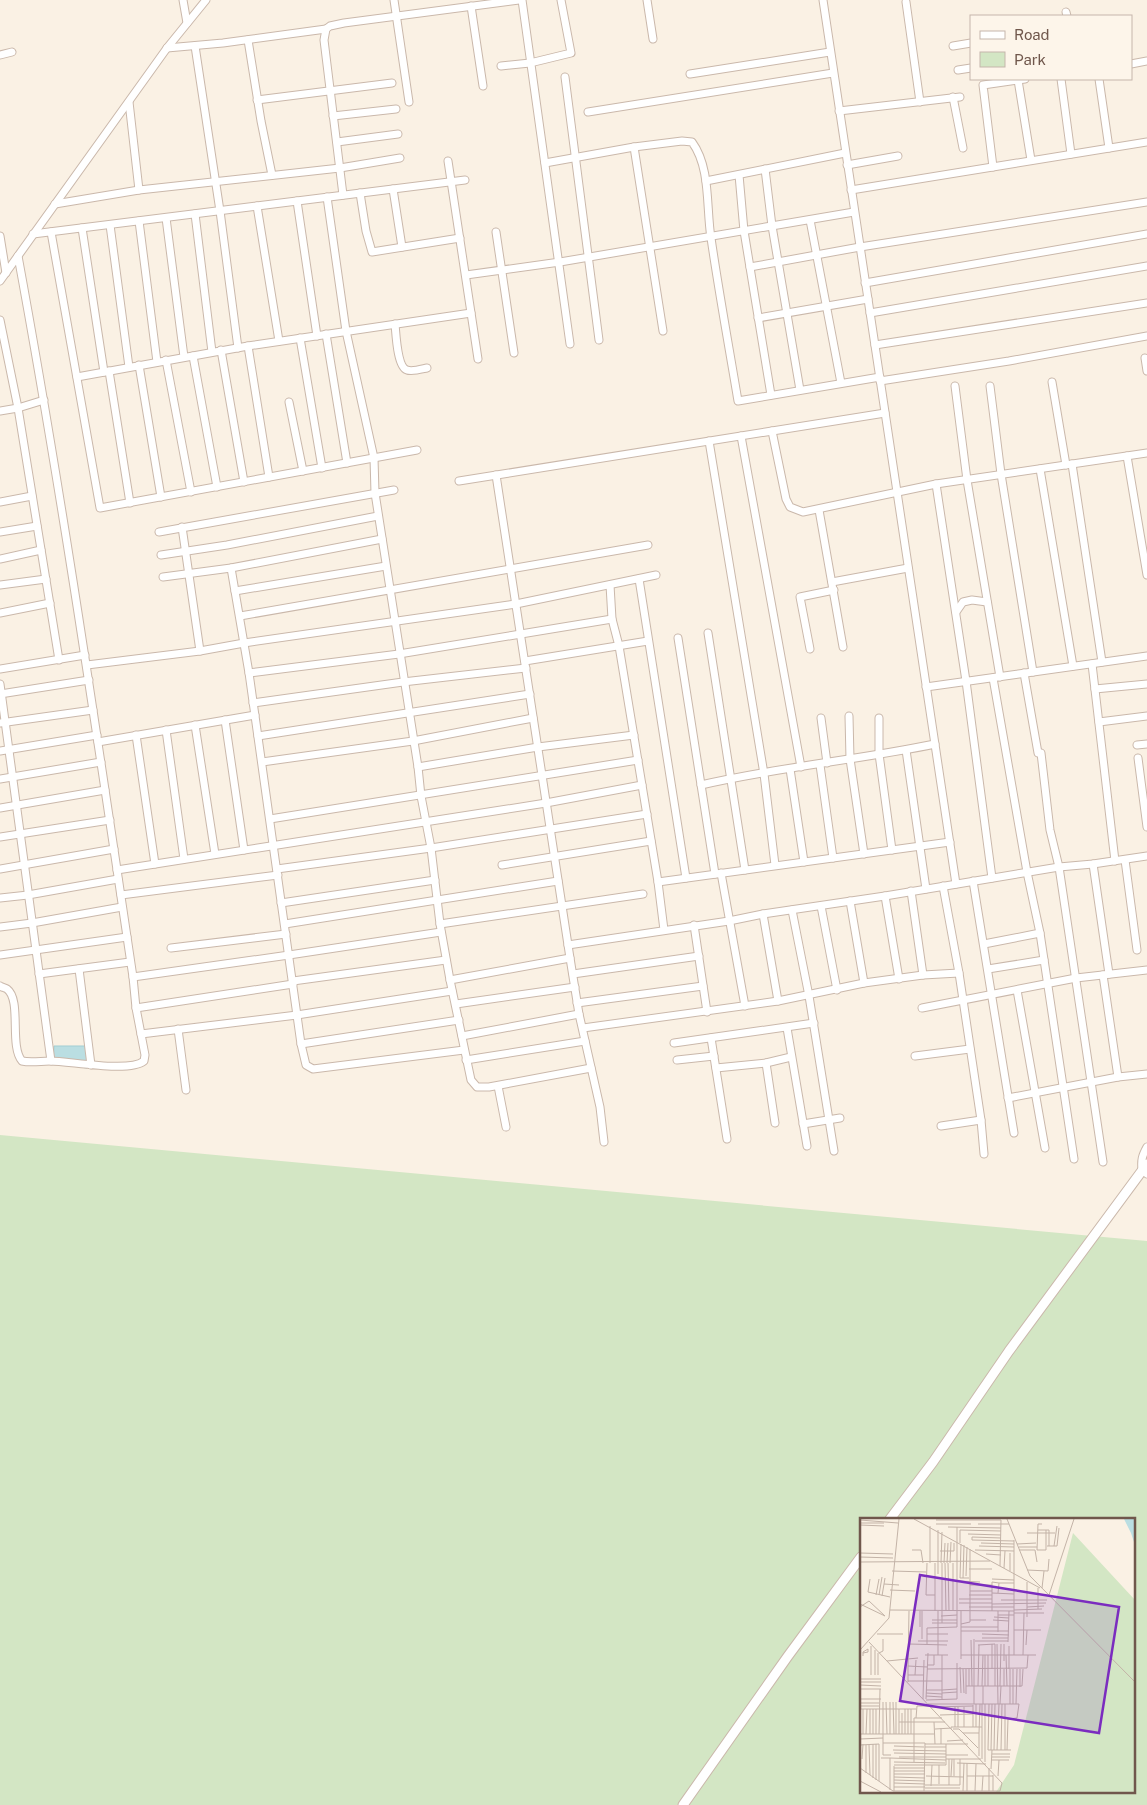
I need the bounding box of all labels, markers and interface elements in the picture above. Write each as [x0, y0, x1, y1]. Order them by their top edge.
legend [970, 15, 1132, 80]
text: Road [1014, 26, 1050, 43]
text: Park [1014, 51, 1046, 68]
inset map [860, 1518, 1134, 1792]

